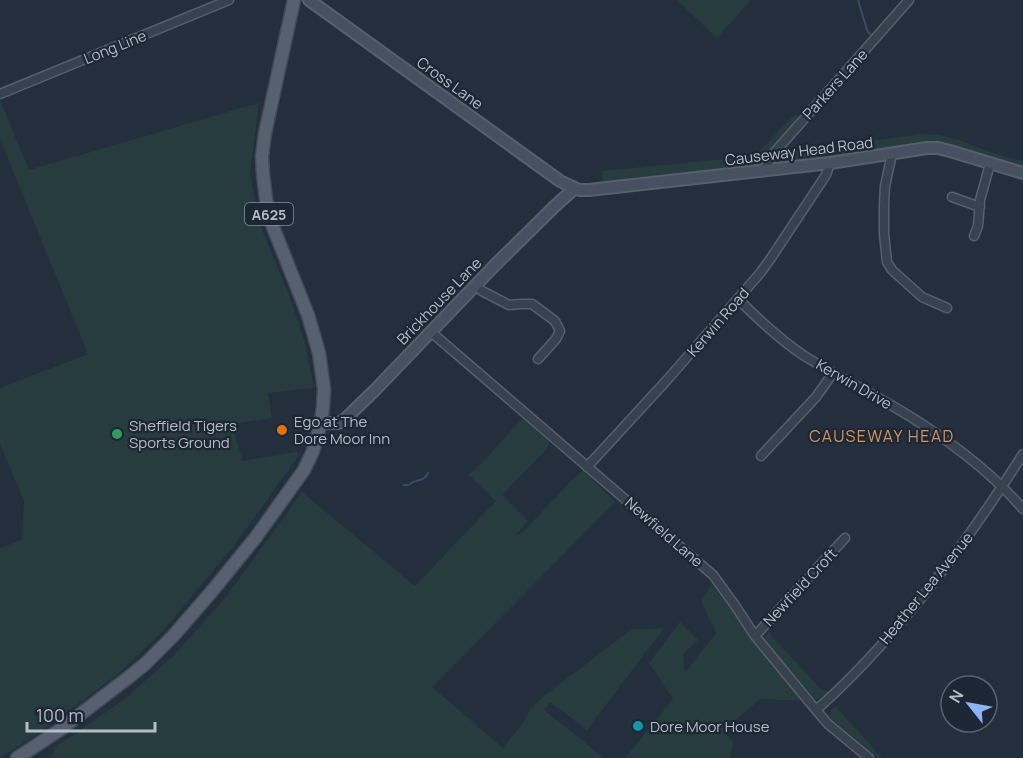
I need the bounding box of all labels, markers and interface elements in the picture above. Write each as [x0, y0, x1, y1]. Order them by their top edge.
street label: Long Line [80, 25, 150, 69]
street label: Parkers Lane [798, 44, 872, 124]
street label: Cross Lane [413, 52, 488, 114]
street label: Causeway Head Road [724, 132, 874, 170]
road number: A625 [245, 203, 293, 225]
street label: Brickhouse Lane [392, 253, 486, 349]
street label: Kerwin Road [682, 283, 754, 361]
street label: Kerwin Drive [812, 354, 896, 414]
place label: Ego at The Dore Moor Inn [294, 411, 390, 449]
place label: Sheffield Tigers Sports Ground [129, 415, 237, 453]
marker: Ego at The Dore Moor Inn [275, 423, 289, 437]
district label: CAUSEWAY HEAD [809, 425, 955, 447]
marker: Sheffield Tigers Sports Ground [110, 427, 124, 441]
street label: Newfield Lane [620, 492, 708, 572]
street label: Heather Lea Avenue [874, 527, 978, 648]
street label: Newfield Croft [758, 543, 842, 631]
north arrow [939, 674, 999, 734]
text: N [944, 686, 969, 707]
scale bar [27, 695, 154, 733]
text: 100 m [36, 703, 84, 727]
place label: Dore Moor House [650, 716, 770, 737]
marker: Dore Moor House [631, 719, 645, 733]

